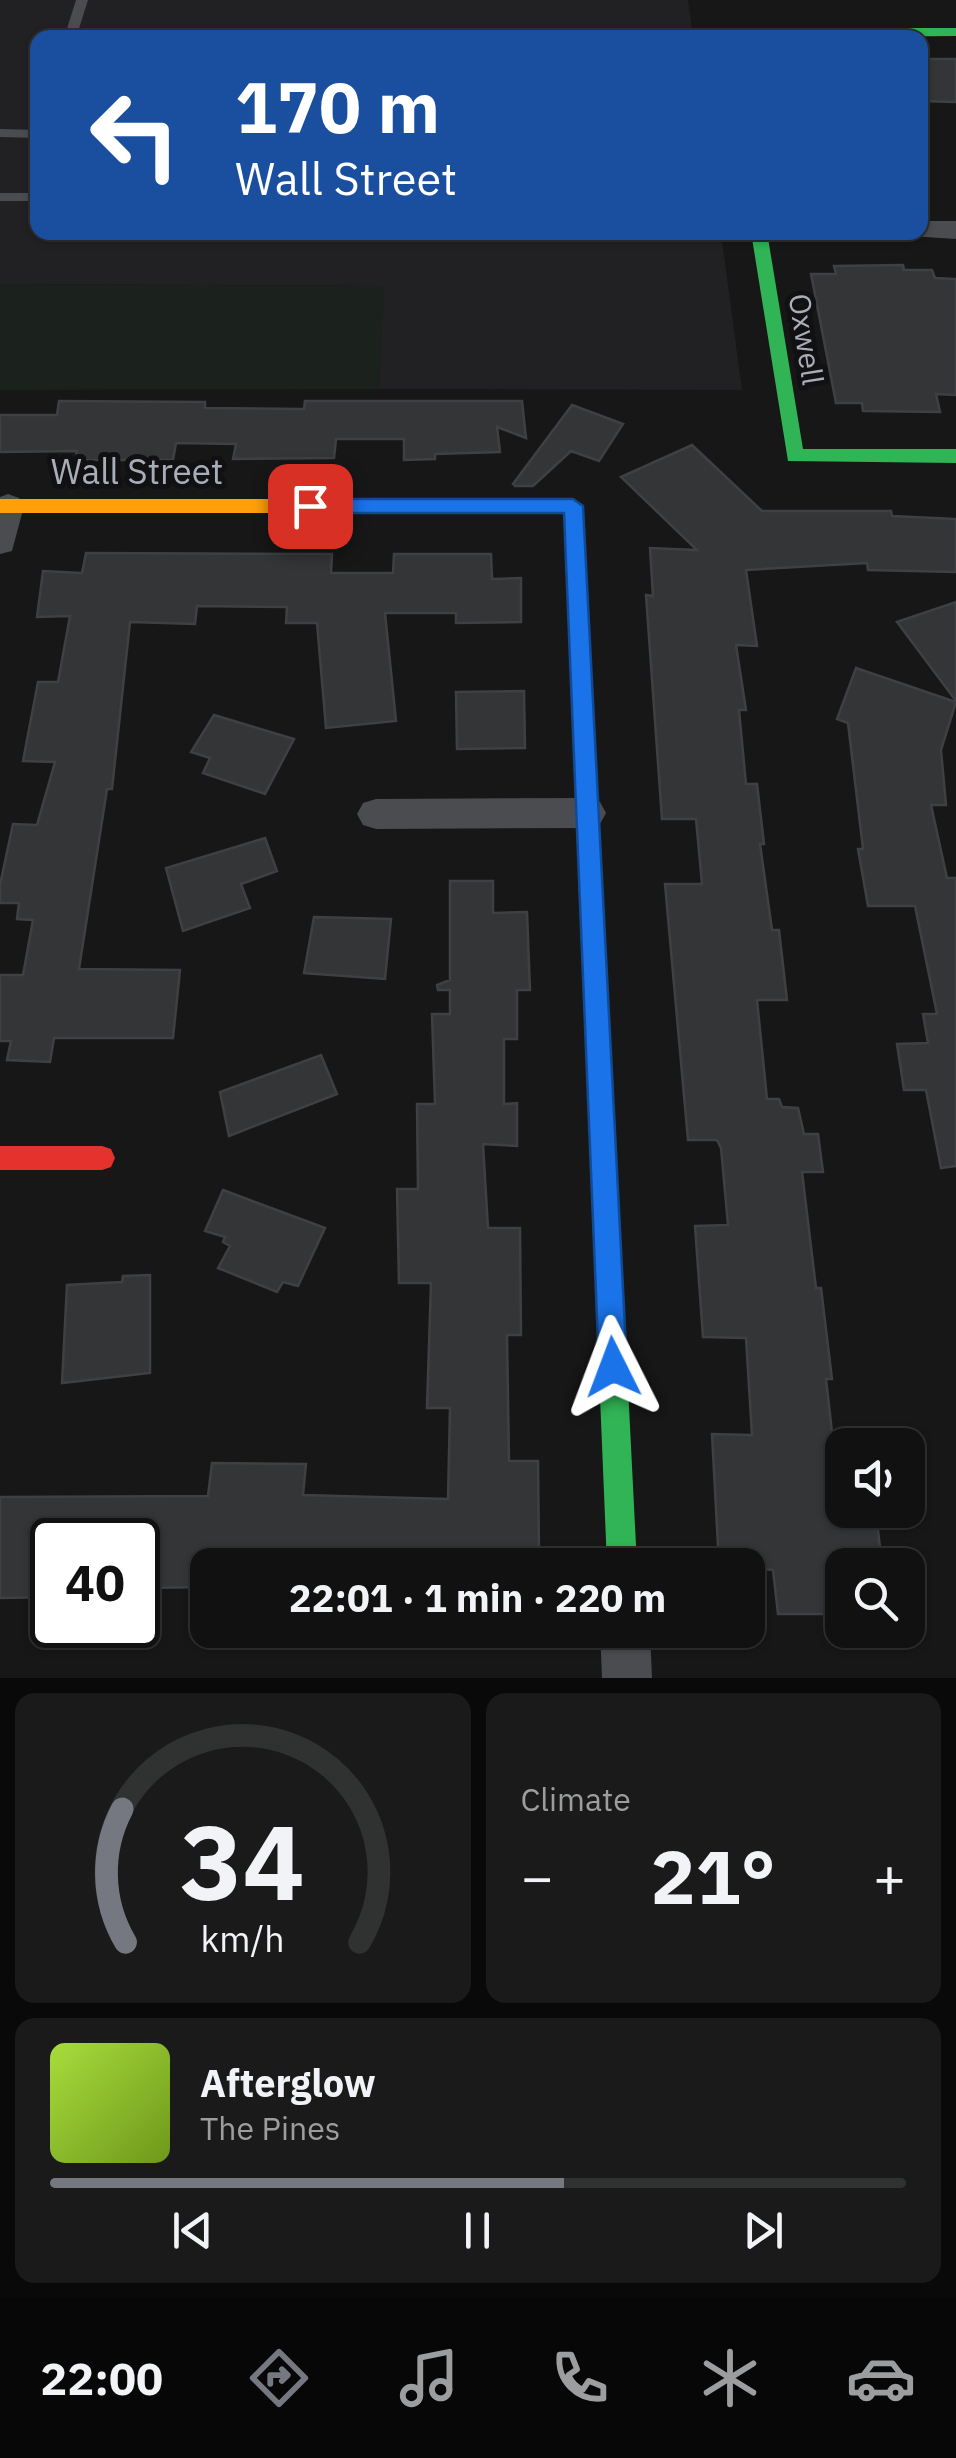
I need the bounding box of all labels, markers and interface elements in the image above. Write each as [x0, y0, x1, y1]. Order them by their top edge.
text: 170 m [235, 61, 440, 152]
icon: left [70, 70, 200, 200]
text: Wall Street [235, 149, 457, 207]
street label: Oxwell [781, 291, 833, 387]
street label: Wall Street [51, 448, 223, 494]
pin [268, 464, 353, 549]
icon: arrive [283, 479, 338, 534]
position arrow [561, 1315, 665, 1419]
map controls [825, 1428, 925, 1648]
button: sound [825, 1428, 925, 1528]
speed limit sign: 40 [30, 1518, 160, 1648]
button: search [825, 1548, 925, 1648]
text: 22:01 · 1 min · 220 m [289, 1573, 666, 1622]
text: Climate [521, 1778, 631, 1820]
text: 34 [180, 1793, 305, 1929]
text: 21° [651, 1827, 776, 1925]
text: − [521, 1841, 554, 1912]
text: + [873, 1841, 906, 1912]
text: km/h [201, 1915, 285, 1962]
text: Afterglow [200, 2058, 376, 2107]
text: The Pines [200, 2107, 340, 2149]
icon: previous [165, 2203, 220, 2258]
icon: pause [450, 2203, 505, 2258]
icon: next [736, 2203, 791, 2258]
icon: directions [244, 2343, 314, 2413]
icon: music [394, 2343, 464, 2413]
icon: phone [545, 2343, 615, 2413]
icon: climate [695, 2343, 765, 2413]
icon: car [846, 2343, 916, 2413]
text: 22:00 [40, 2349, 163, 2407]

